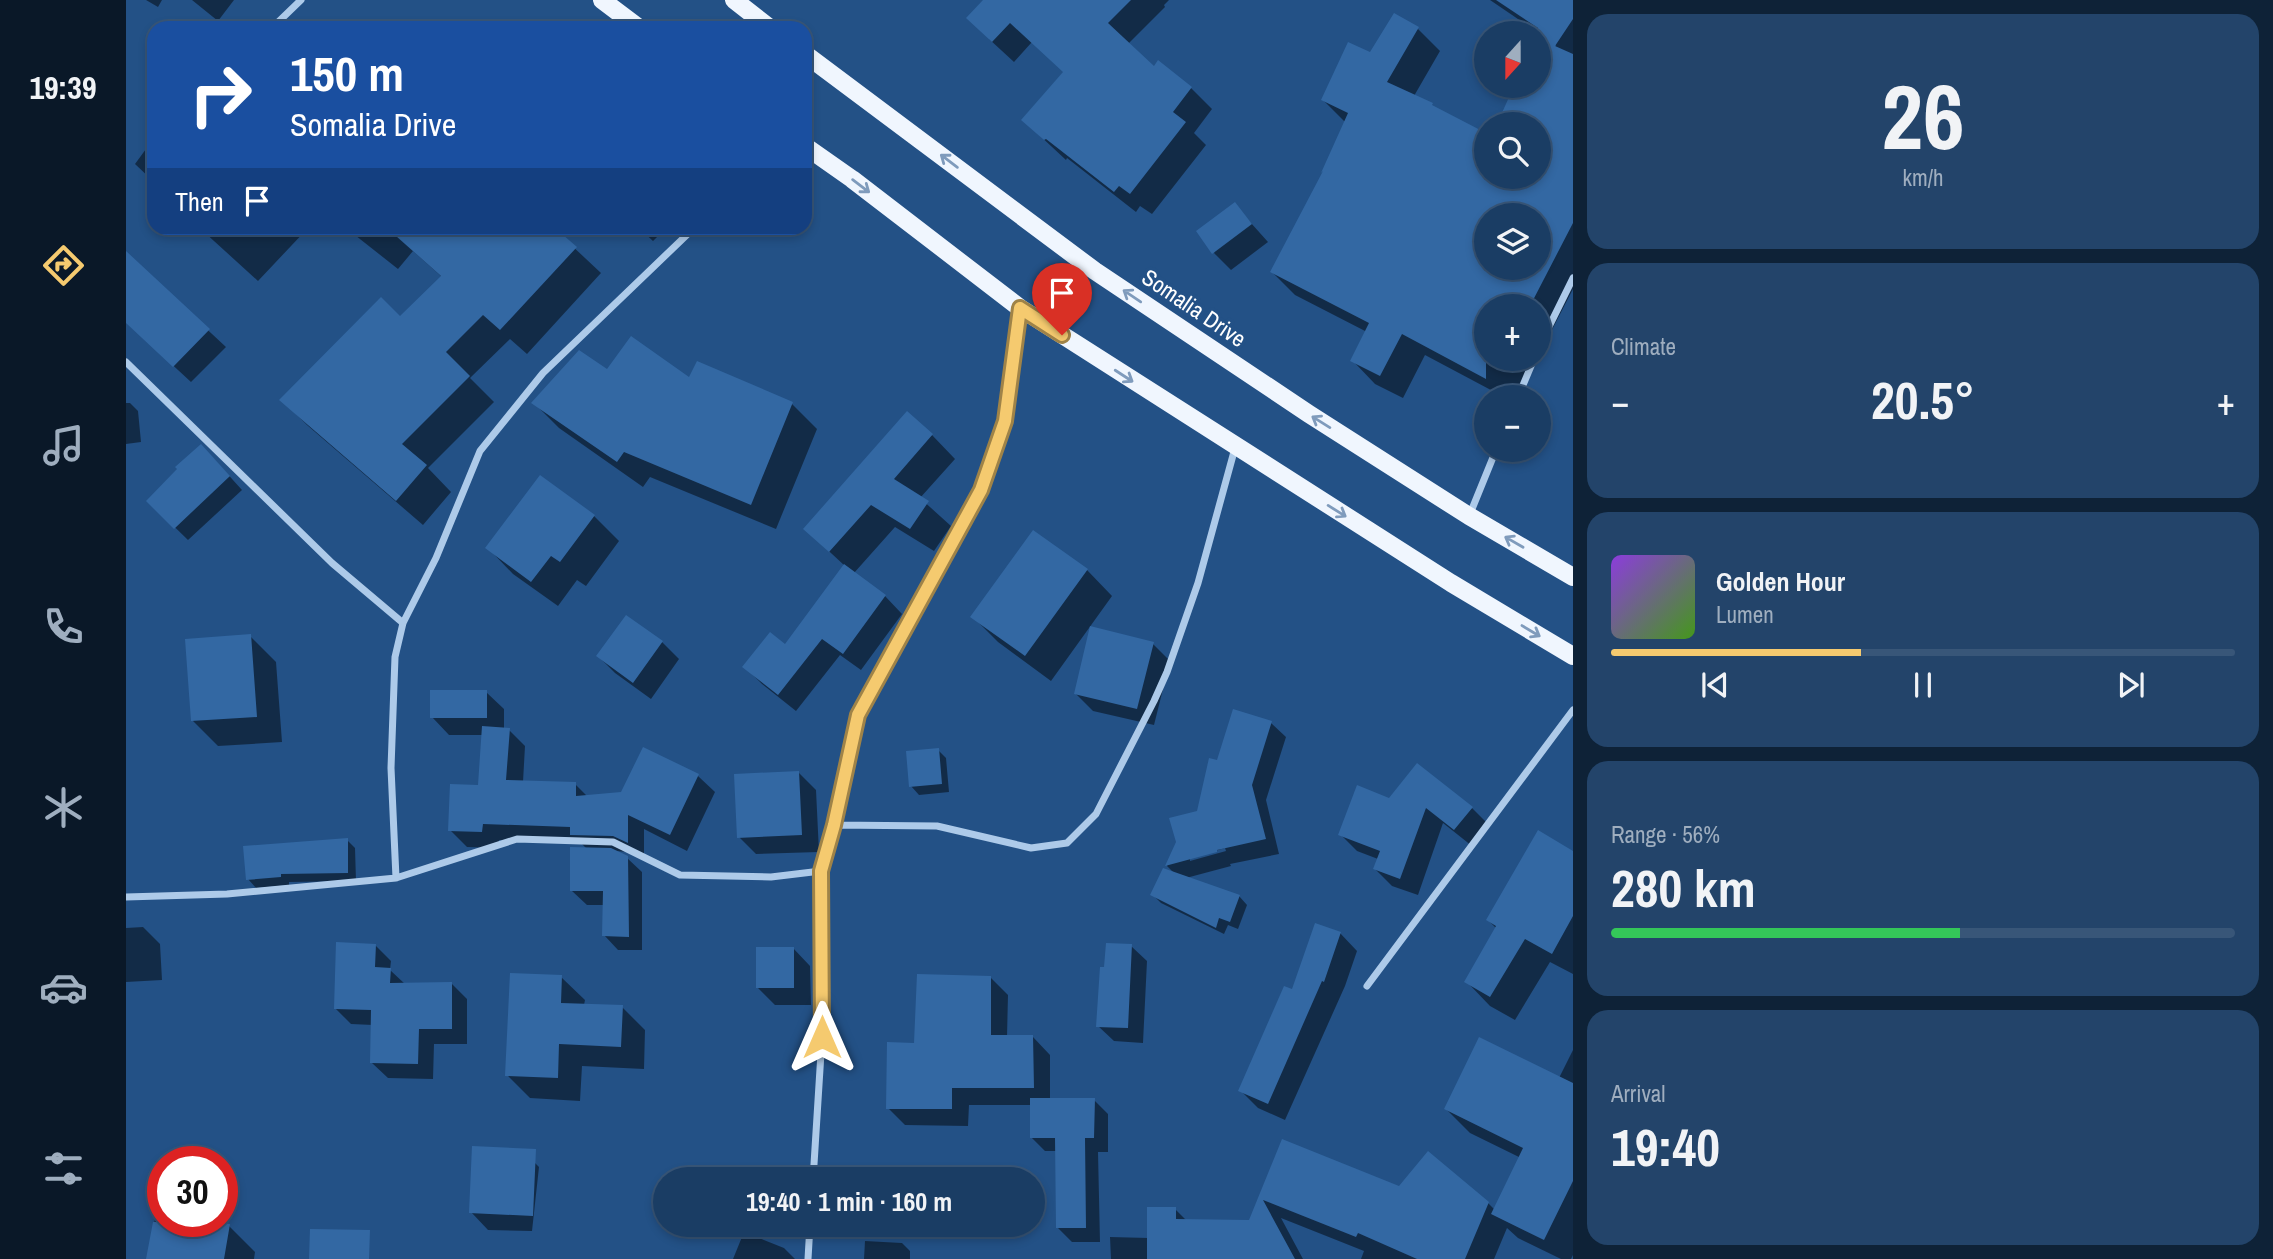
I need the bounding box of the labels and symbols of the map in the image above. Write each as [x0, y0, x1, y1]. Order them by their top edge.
north arrow [1474, 21, 1550, 98]
one-way arrow [940, 153, 959, 168]
one-way arrow [851, 178, 869, 193]
street label: Somalia Drive [1136, 261, 1252, 354]
pin [1032, 263, 1092, 335]
one-way arrow [1123, 289, 1142, 303]
one-way arrow [1114, 369, 1134, 383]
one-way arrow [1312, 415, 1331, 430]
one-way arrow [1327, 504, 1346, 519]
one-way arrow [1504, 535, 1524, 549]
one-way arrow [1520, 624, 1540, 638]
position arrow [785, 1000, 859, 1074]
speed limit sign: 30 [147, 1146, 238, 1237]

